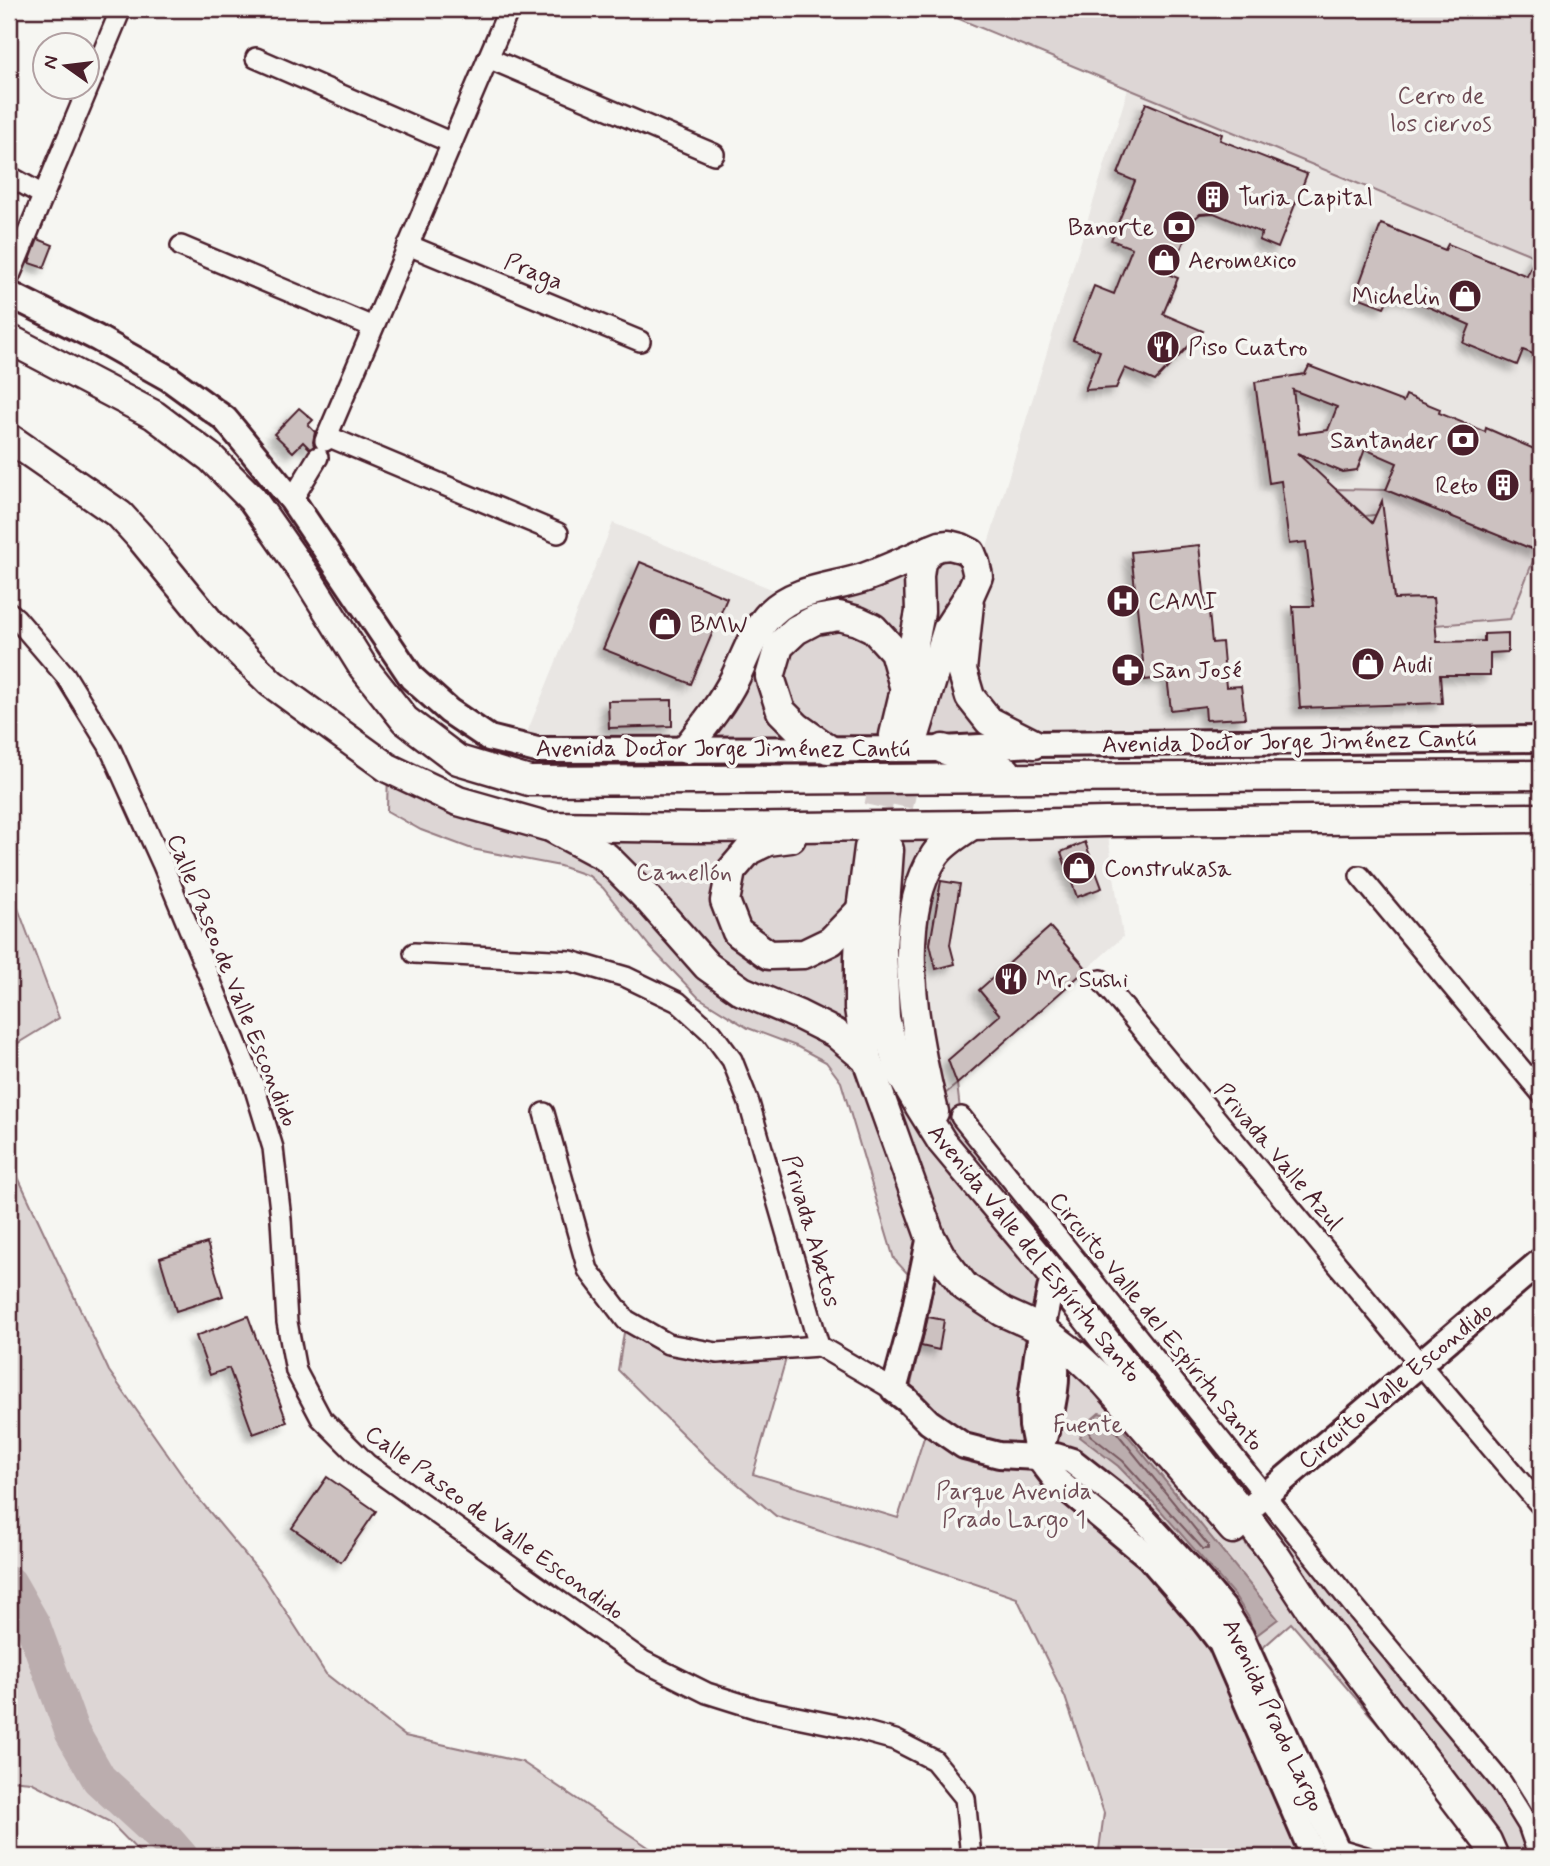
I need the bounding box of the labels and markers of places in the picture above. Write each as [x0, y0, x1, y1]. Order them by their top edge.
building icon: Turia Capital [1194, 178, 1232, 216]
place label: Turia Capital [1238, 183, 1373, 214]
bank icon: Banorte [1160, 208, 1198, 246]
place label: Banorte [1068, 213, 1154, 244]
shop icon: Aeromexico [1145, 241, 1183, 279]
place label: Aeromexico [1188, 246, 1297, 277]
shop icon: Michelin [1446, 277, 1484, 315]
place label: Michelin [1352, 282, 1440, 313]
restaurant icon: Piso Cuatro [1144, 328, 1182, 366]
place label: Piso Cuatro [1188, 333, 1308, 364]
bank icon: Santander [1444, 421, 1482, 459]
place label: Santander [1330, 426, 1439, 457]
building icon: Reto [1484, 466, 1522, 504]
place label: Reto [1435, 471, 1478, 502]
hospital icon: CAMI [1104, 582, 1142, 620]
place label: CAMI [1148, 587, 1217, 618]
shop icon: BMW [646, 605, 684, 643]
place label: BMW [690, 610, 748, 641]
shop icon: Audi [1349, 645, 1387, 683]
place label: Audi [1392, 650, 1433, 681]
pharmacy icon: San José [1109, 651, 1147, 689]
place label: San José [1152, 656, 1242, 687]
shop icon: Construkasa [1060, 849, 1098, 887]
place label: Construkasa [1104, 854, 1232, 885]
restaurant icon: Mr. Sushi [992, 960, 1030, 998]
place label: Mr. Sushi [1036, 965, 1128, 996]

